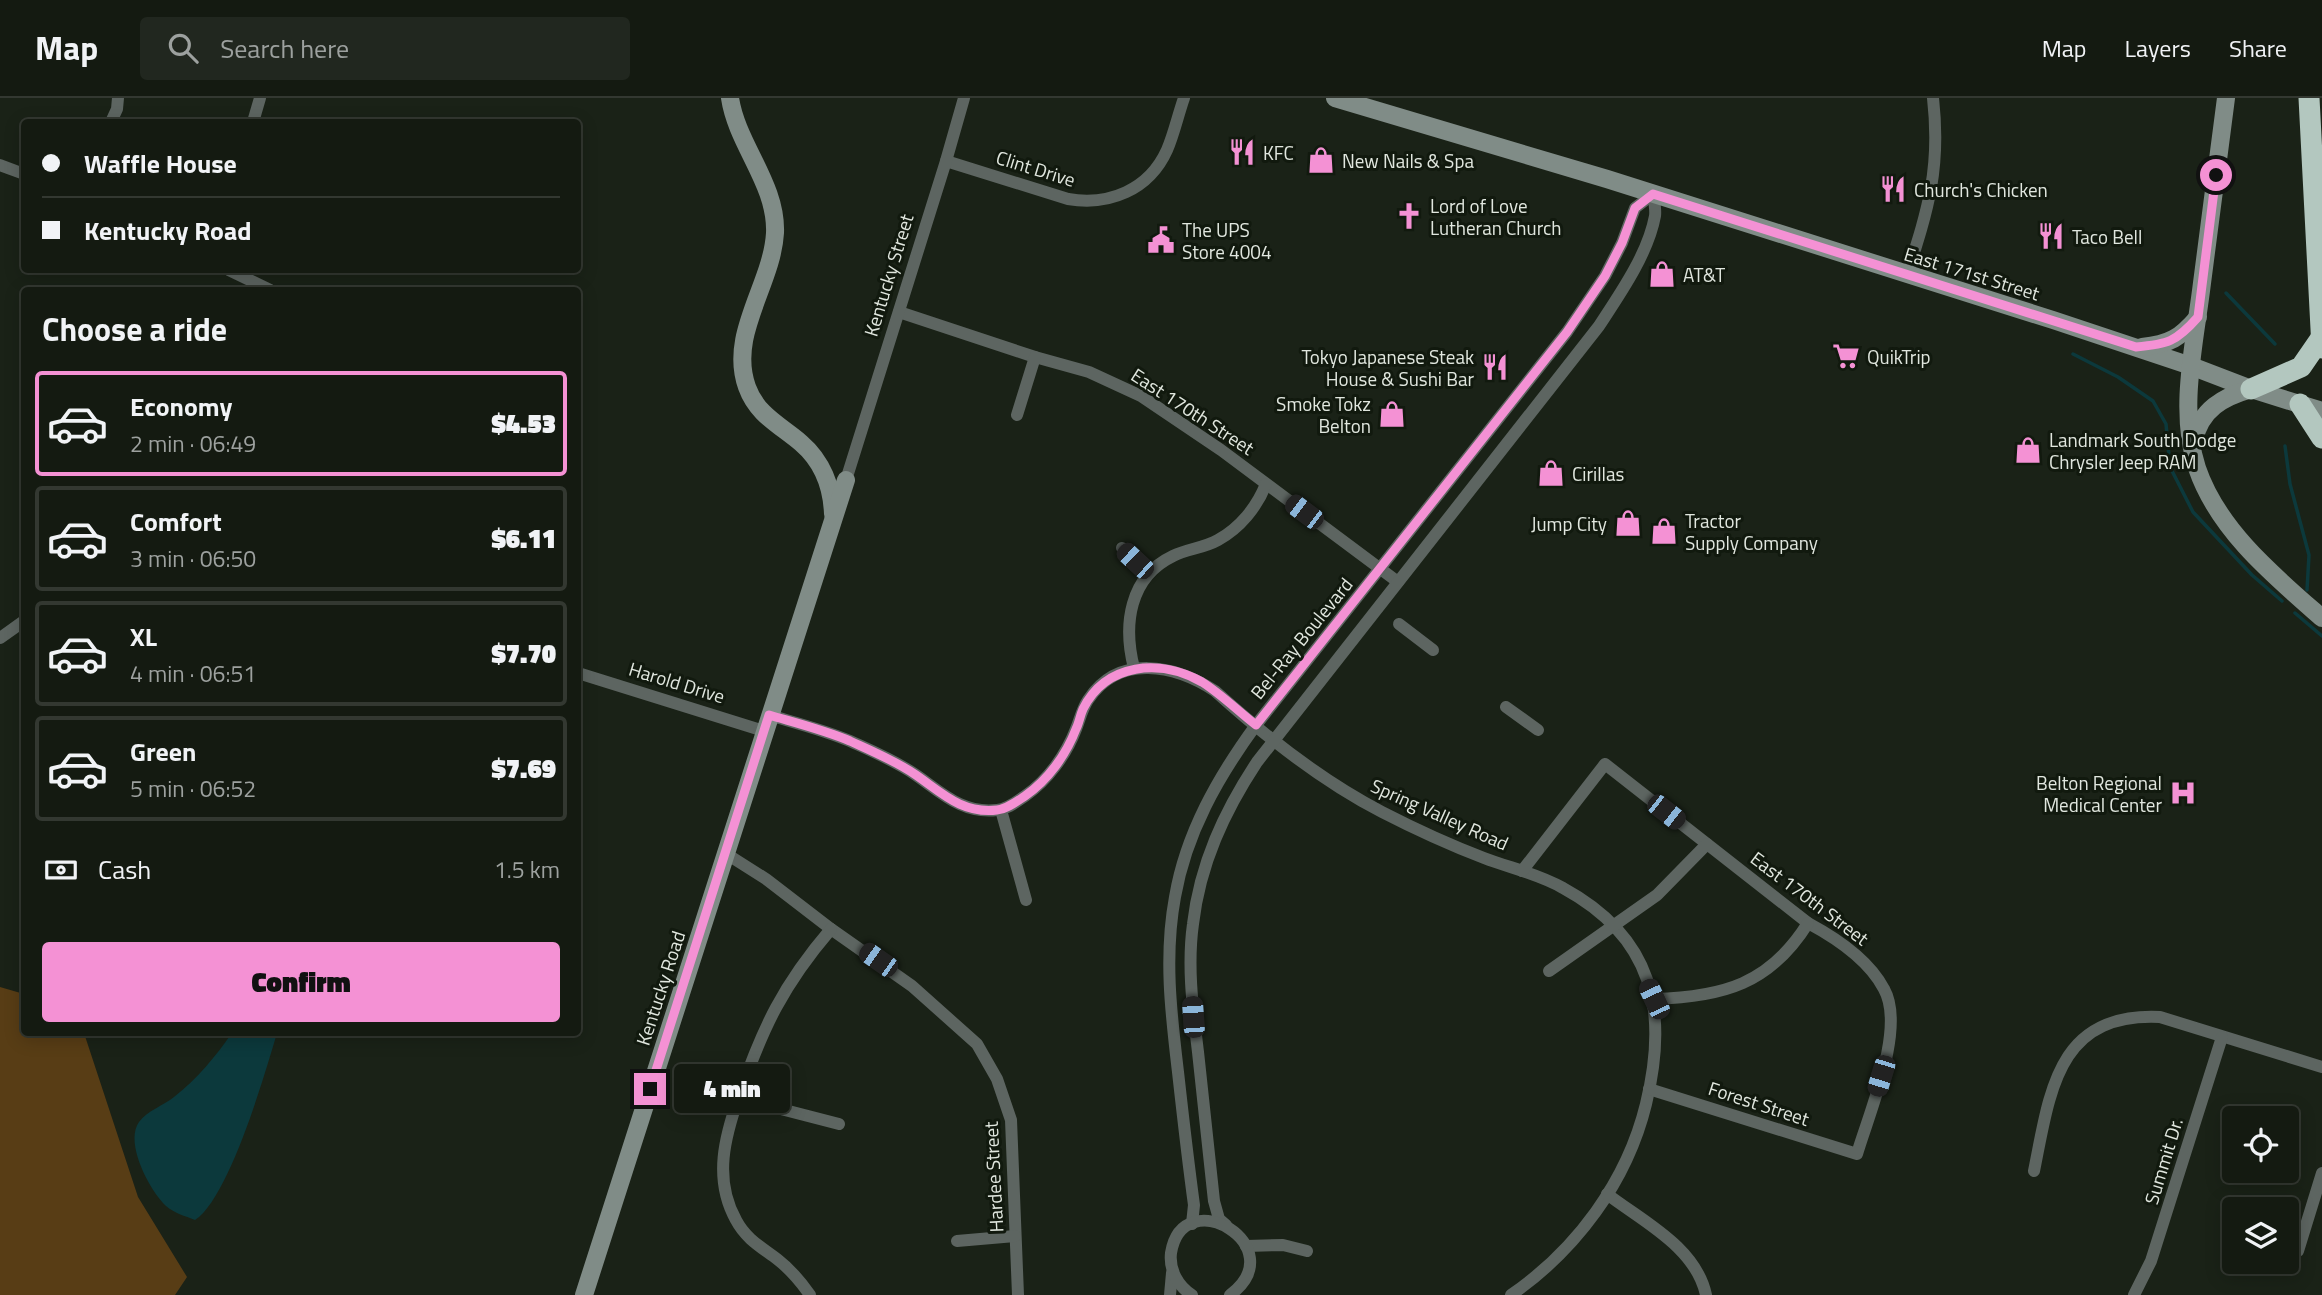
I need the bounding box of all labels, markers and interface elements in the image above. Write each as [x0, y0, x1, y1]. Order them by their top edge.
search box [140, 17, 630, 80]
text: Map [35, 23, 98, 73]
icon: search [164, 29, 202, 67]
text: Search here [220, 29, 349, 68]
text: Map [2042, 30, 2087, 66]
text: Layers [2125, 30, 2191, 66]
text: Share [2229, 30, 2287, 66]
restaurant icon: KFC [1227, 137, 1257, 167]
place label: KFC [1263, 138, 1294, 167]
street label: Clint Drive [993, 142, 1079, 194]
text: Waffle House [84, 144, 237, 183]
shop icon: New Nails & Spa [1306, 145, 1336, 175]
place label: New Nails & Spa [1342, 146, 1474, 175]
route start [2200, 159, 2232, 191]
restaurant icon: Church's Chicken [1878, 174, 1908, 204]
place label: Church's Chicken [1914, 175, 2048, 204]
place label: Lord of Love Lutheran Church [1430, 191, 1562, 242]
church icon: Lord of Love Lutheran Church [1394, 201, 1424, 231]
street label: Kentucky Street [856, 210, 920, 340]
text: Kentucky Road [84, 211, 251, 250]
place label: The UPS Store 4004 [1182, 215, 1272, 266]
restaurant icon: Taco Bell [2036, 221, 2066, 251]
place label: Taco Bell [2072, 222, 2142, 251]
public building icon: The UPS Store 4004 [1146, 225, 1176, 255]
street label: East 171st Street [1901, 239, 2044, 307]
shop icon: AT&T [1647, 259, 1677, 289]
place label: AT&T [1683, 260, 1725, 289]
text: Choose a ride [42, 305, 227, 353]
supermarket icon: QuikTrip [1831, 341, 1861, 371]
place label: Tokyo Japanese Steak House & Sushi Bar [1301, 342, 1474, 393]
place label: QuikTrip [1867, 342, 1931, 371]
restaurant icon: Tokyo Japanese Steak House & Sushi Bar [1480, 352, 1510, 382]
street label: East 170th Street [1126, 360, 1261, 462]
text: Economy [130, 387, 232, 426]
place label: Smoke Tokz Belton [1276, 389, 1371, 440]
icon: car [46, 392, 109, 455]
shop icon: Smoke Tokz Belton [1377, 399, 1407, 429]
text: $4.53 [491, 404, 556, 443]
place label: Landmark South Dodge Chrysler Jeep RAM [2049, 425, 2236, 476]
text: 2 min · 06:49 [130, 426, 256, 461]
shop icon: Landmark South Dodge Chrysler Jeep RAM [2013, 435, 2043, 465]
shop icon: Cirillas [1536, 458, 1566, 488]
place label: Cirillas [1572, 459, 1625, 488]
car [1281, 491, 1328, 533]
text: Comfort [130, 502, 222, 541]
place label: Tractor Supply Company [1685, 506, 1818, 557]
icon: car [46, 507, 109, 570]
shop icon: Jump City [1613, 508, 1643, 538]
place label: Jump City [1531, 509, 1607, 538]
shop icon: Tractor Supply Company [1649, 516, 1679, 546]
text: $6.11 [491, 519, 556, 558]
car [1113, 539, 1158, 583]
text: 3 min · 06:50 [130, 541, 256, 576]
street label: Bel-Ray Boulevard [1243, 571, 1359, 705]
text: XL [130, 617, 157, 656]
icon: car [46, 622, 109, 685]
text: $7.70 [491, 634, 556, 673]
street label: Harold Drive [625, 654, 729, 710]
text: 4 min · 06:51 [130, 656, 256, 691]
text: Green [130, 732, 196, 771]
icon: car [46, 737, 109, 800]
text: $7.69 [491, 749, 556, 788]
place label: Belton Regional Medical Center [2036, 768, 2162, 819]
text: 5 min · 06:52 [130, 771, 256, 806]
street label: Spring Valley Road [1367, 771, 1513, 857]
hospital icon: Belton Regional Medical Center [2168, 778, 2198, 808]
car [1643, 791, 1690, 833]
street label: East 170th Street [1745, 844, 1876, 952]
text: Cash [98, 850, 151, 889]
icon: cash [42, 851, 80, 889]
text: 1.5 km [494, 852, 560, 887]
street label: Kentucky Road [628, 927, 692, 1049]
car [855, 939, 902, 981]
button: Confirm [42, 942, 560, 1022]
car [1636, 976, 1673, 1022]
car [1182, 995, 1205, 1039]
car [1865, 1053, 1898, 1099]
callout: 4 min [674, 1065, 790, 1114]
text: 4 min [703, 1071, 761, 1106]
route end [634, 1073, 666, 1105]
street label: Forest Street [1705, 1073, 1813, 1133]
map controls [2222, 1106, 2299, 1274]
button: locate [2222, 1106, 2299, 1183]
street label: Summit Dr. [2136, 1114, 2190, 1208]
street label: Hardee Street [976, 1120, 1010, 1233]
button: layers [2222, 1197, 2299, 1274]

